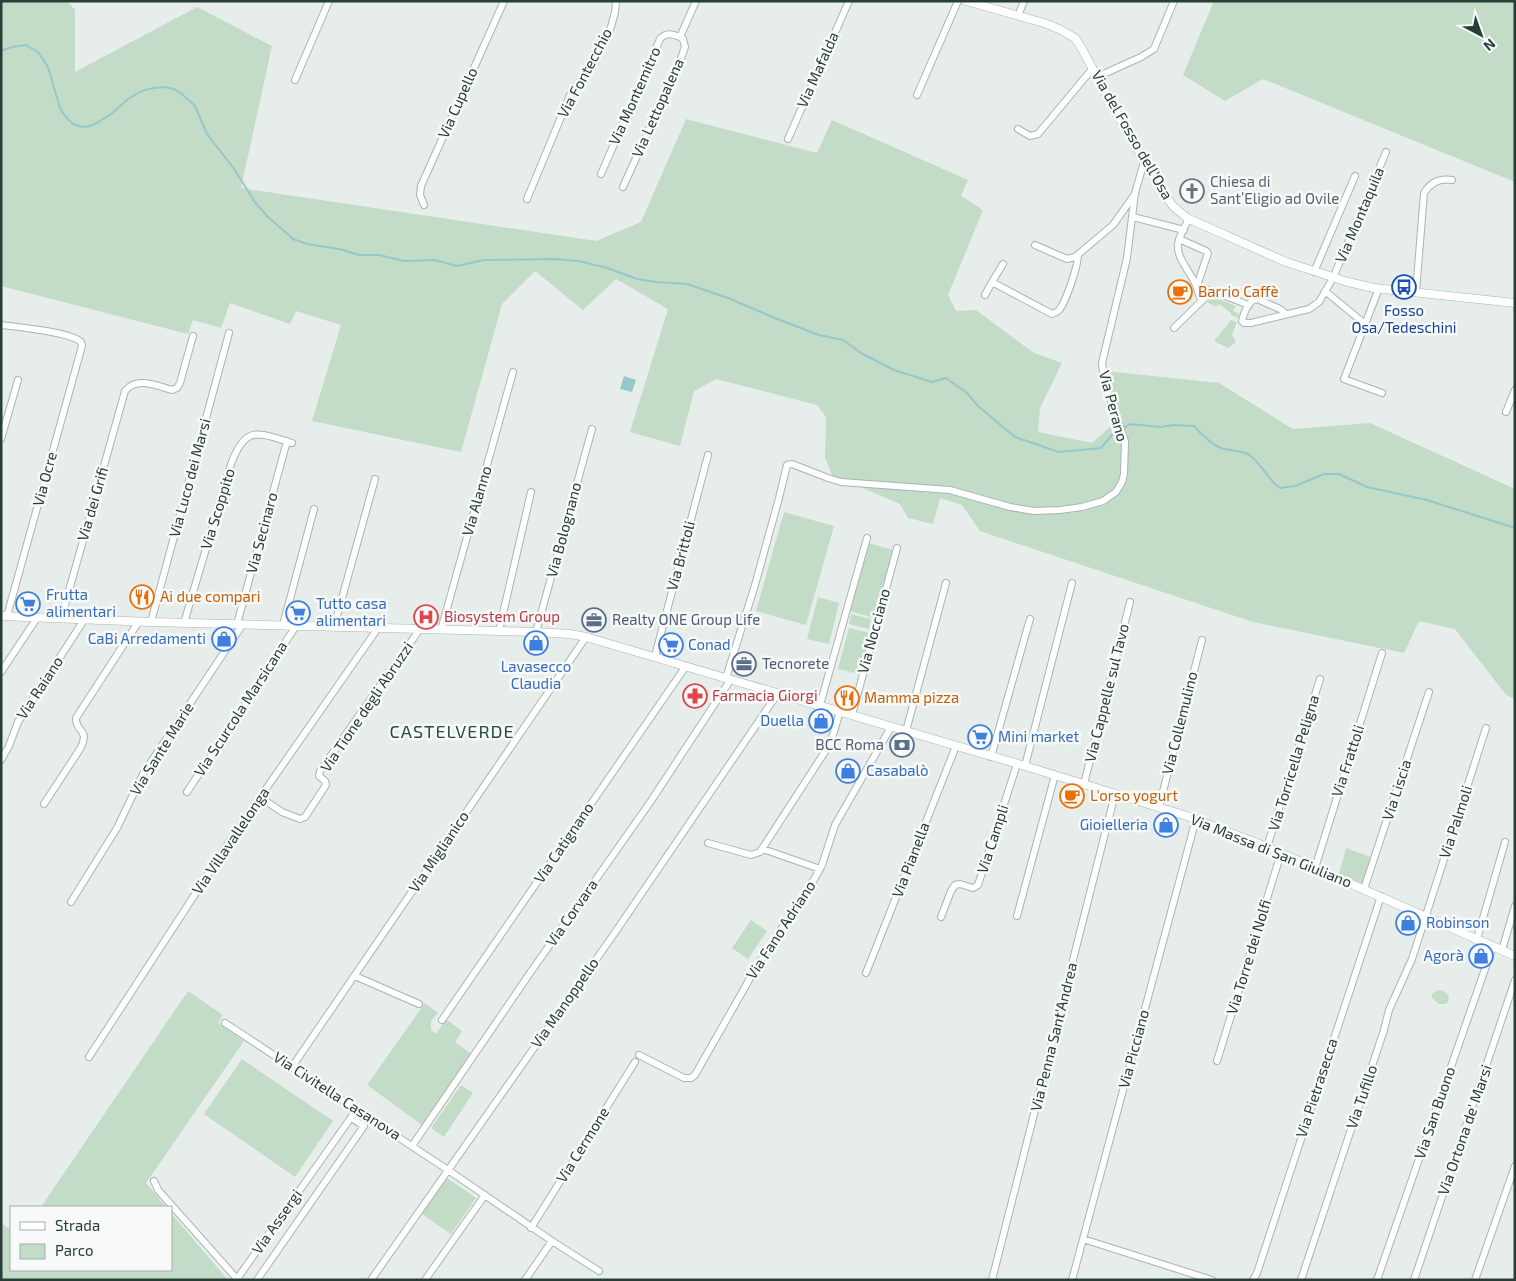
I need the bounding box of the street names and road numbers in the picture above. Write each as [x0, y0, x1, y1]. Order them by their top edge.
street label: Via Fontecchio [553, 25, 615, 120]
street label: Via Mafalda [792, 29, 842, 110]
street label: Via Montemitro [604, 44, 664, 147]
street label: Via Lettopalena [627, 55, 687, 160]
street label: Via Cupello [433, 64, 481, 141]
street label: Via del Fosso dell'Osa [1089, 67, 1177, 202]
street label: Via Montaquila [1331, 164, 1387, 265]
street label: Via Perano [1096, 368, 1132, 443]
street label: Via Luco dei Marsi [165, 416, 214, 539]
street label: Via Ocre [28, 450, 60, 508]
street label: Via Alanno [457, 464, 495, 538]
street label: Via dei Grifi [73, 465, 111, 543]
street label: Via Scoppito [196, 466, 238, 551]
street label: Via Bolognano [542, 480, 584, 579]
street label: Via Secinaro [242, 490, 281, 575]
street label: Via Brittoli [662, 519, 698, 593]
street label: Via Nocciano [853, 586, 893, 675]
street label: Via Cappelle sul Tavo [1080, 622, 1132, 764]
street label: Via Scurcola Marsicana [190, 637, 291, 779]
street label: Via Tione degli Abruzzi [316, 638, 416, 775]
street label: Via Raiano [12, 653, 66, 722]
street label: Via Collemulino [1158, 669, 1201, 776]
street label: Via Torricella Peligna [1264, 692, 1322, 833]
street label: Via Sante Marie [125, 699, 197, 798]
street label: Via Frattoli [1327, 722, 1367, 799]
street label: Via Liscia [1378, 757, 1414, 822]
street label: Via Villavallelonga [188, 783, 273, 897]
street label: Via Palmoli [1435, 783, 1475, 861]
street label: Via Catignano [530, 799, 597, 886]
street label: Via Campli [972, 802, 1012, 875]
street label: Via Miglianico [404, 807, 472, 896]
street label: Via Massa di San Giuliano [1188, 809, 1355, 891]
street label: Via Pianella [887, 819, 933, 900]
street label: Via Corvara [541, 875, 601, 949]
street label: Via Fano Adriano [742, 877, 819, 982]
street label: Via Torre dei Nolfi [1222, 897, 1274, 1016]
street label: Via Manoppello [526, 954, 602, 1051]
street label: Via Penna Sant'Andrea [1026, 961, 1080, 1113]
street label: Via Picciano [1114, 1007, 1152, 1090]
street label: Via Pietrasecca [1291, 1036, 1341, 1140]
street label: Via Civitella Casanova [270, 1047, 405, 1143]
street label: Via Tufillo [1342, 1062, 1380, 1131]
street label: Via Ortona de' Marsi [1433, 1062, 1495, 1197]
street label: Via San Buono [1410, 1064, 1458, 1161]
street label: Via Cermone [552, 1103, 612, 1185]
street label: Via Assergi [247, 1186, 305, 1257]

